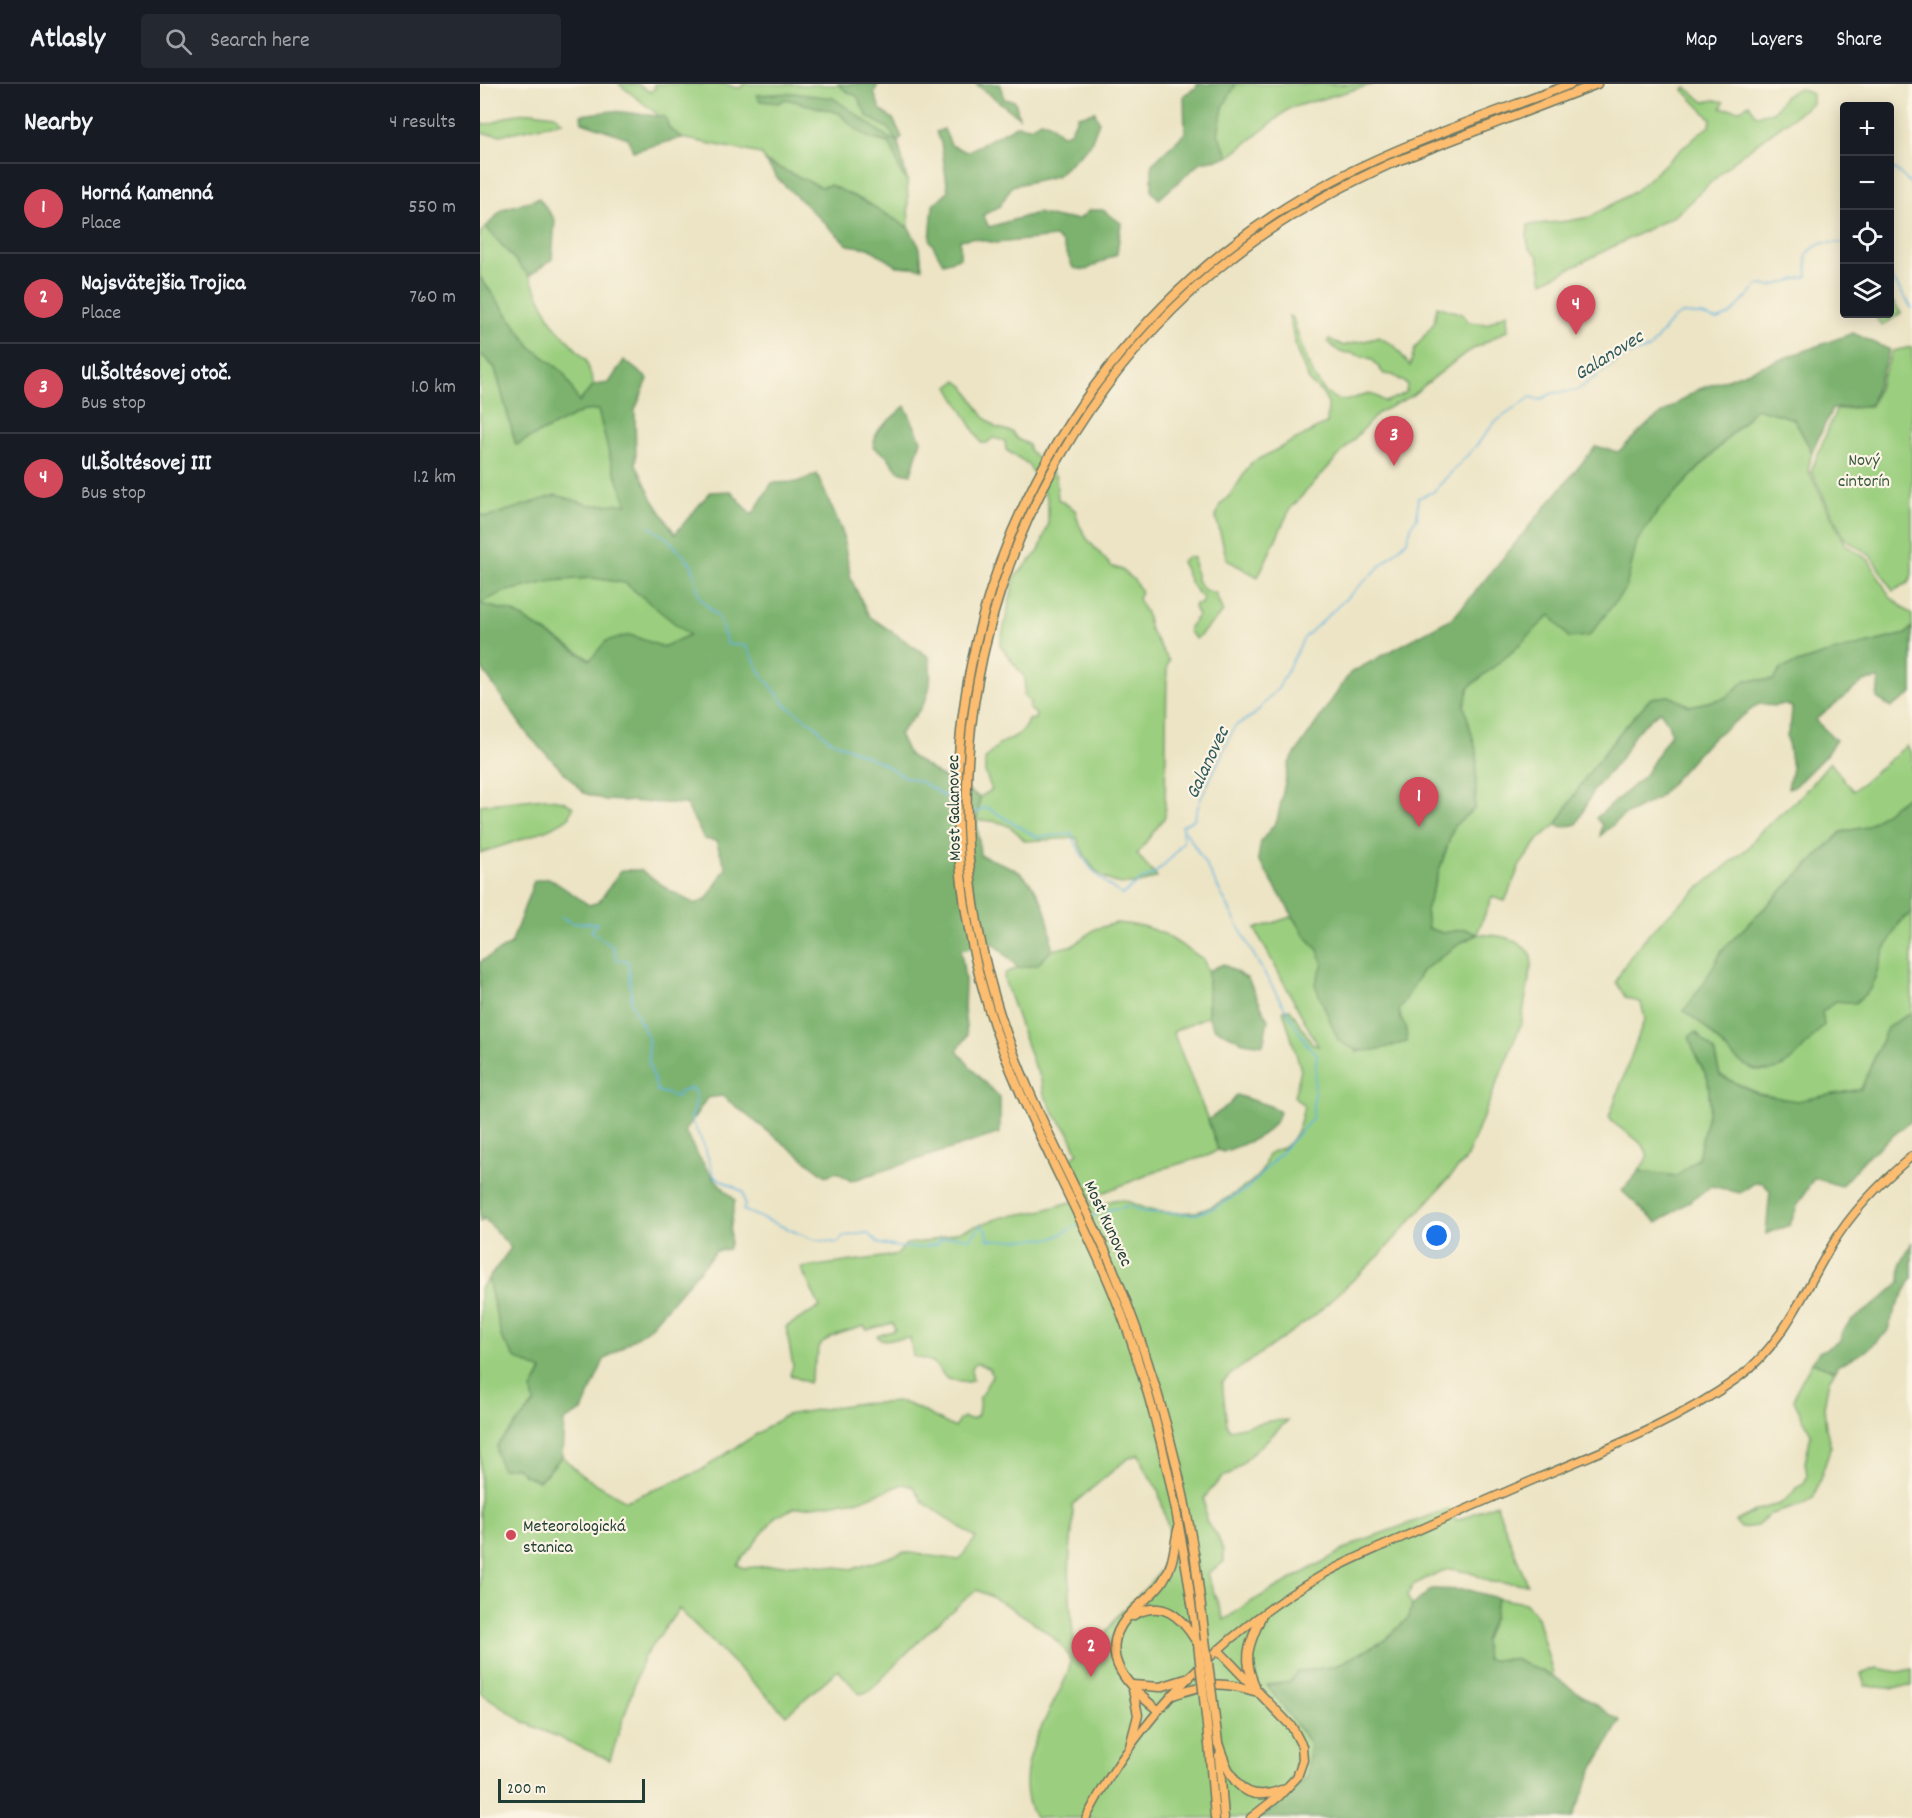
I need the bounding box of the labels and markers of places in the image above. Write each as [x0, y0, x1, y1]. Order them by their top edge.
pin: 4 [1556, 286, 1596, 335]
pin: 3 [1374, 416, 1414, 466]
pin: 1 [1400, 778, 1438, 827]
place label: Meteorologická stanica [523, 1515, 626, 1561]
marker: Meteorologická stanica [504, 1528, 518, 1542]
pin: 2 [1072, 1628, 1110, 1677]

